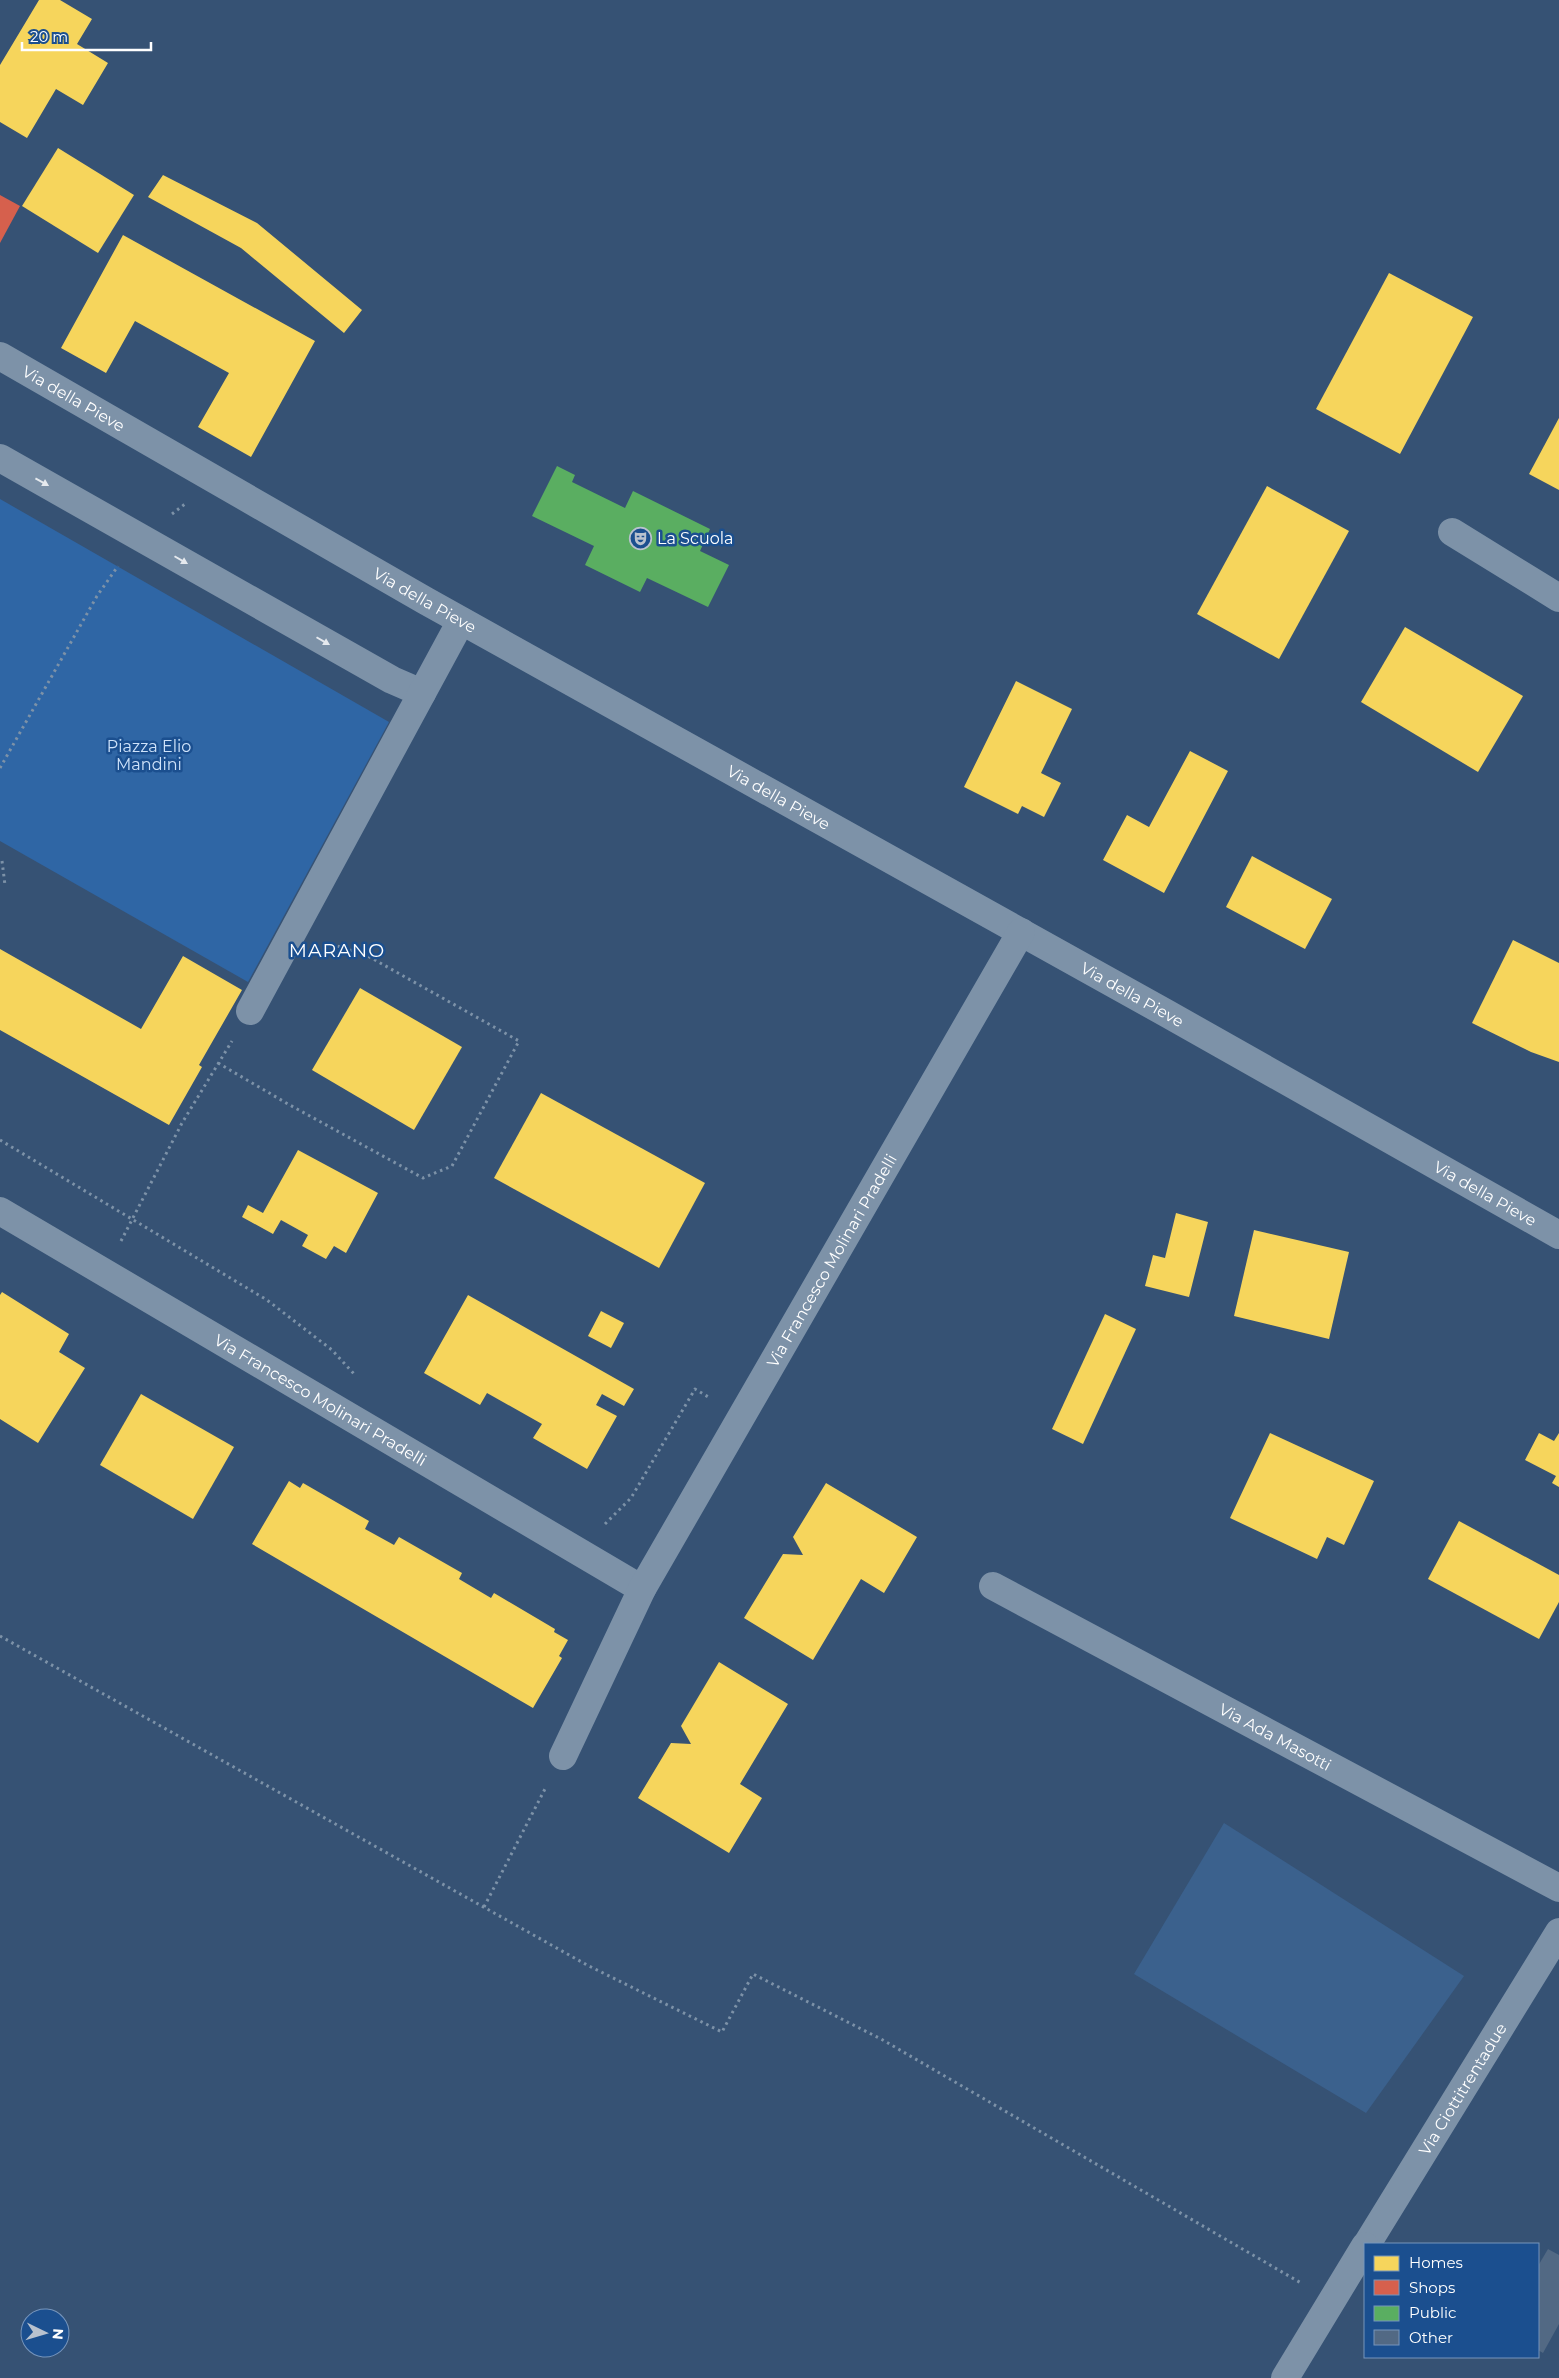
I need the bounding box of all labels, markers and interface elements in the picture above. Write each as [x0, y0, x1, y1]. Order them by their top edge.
scale bar [22, 20, 151, 52]
text: 20 m [30, 27, 68, 46]
street label: Via della Pieve [19, 361, 128, 435]
one-way arrow [36, 477, 49, 486]
theatre icon: La Scuola [629, 526, 653, 550]
place label: La Scuola [657, 529, 733, 548]
one-way arrow [174, 556, 189, 564]
street label: Via della Pieve [370, 563, 480, 637]
one-way arrow [316, 636, 329, 645]
park label: Piazza Elio Mandini [107, 737, 191, 774]
street label: Via della Pieve [724, 761, 834, 834]
district label: MARANO [289, 939, 385, 962]
street label: Via della Pieve [1078, 958, 1187, 1031]
street label: Via Francesco Molinari Pradelli [763, 1150, 901, 1371]
street label: Via della Pieve [1430, 1157, 1540, 1230]
street label: Via Francesco Molinari Pradelli [211, 1330, 430, 1470]
street label: Via Ada Masotti [1216, 1699, 1335, 1774]
street label: Via Ciottitrentadue [1415, 2019, 1510, 2159]
legend [1364, 2243, 1539, 2358]
text: Homes [1409, 2253, 1463, 2272]
text: Shops [1409, 2278, 1455, 2297]
text: Public [1409, 2303, 1457, 2322]
north arrow [20, 2308, 70, 2358]
text: N [48, 2328, 67, 2341]
text: Other [1409, 2328, 1453, 2347]

